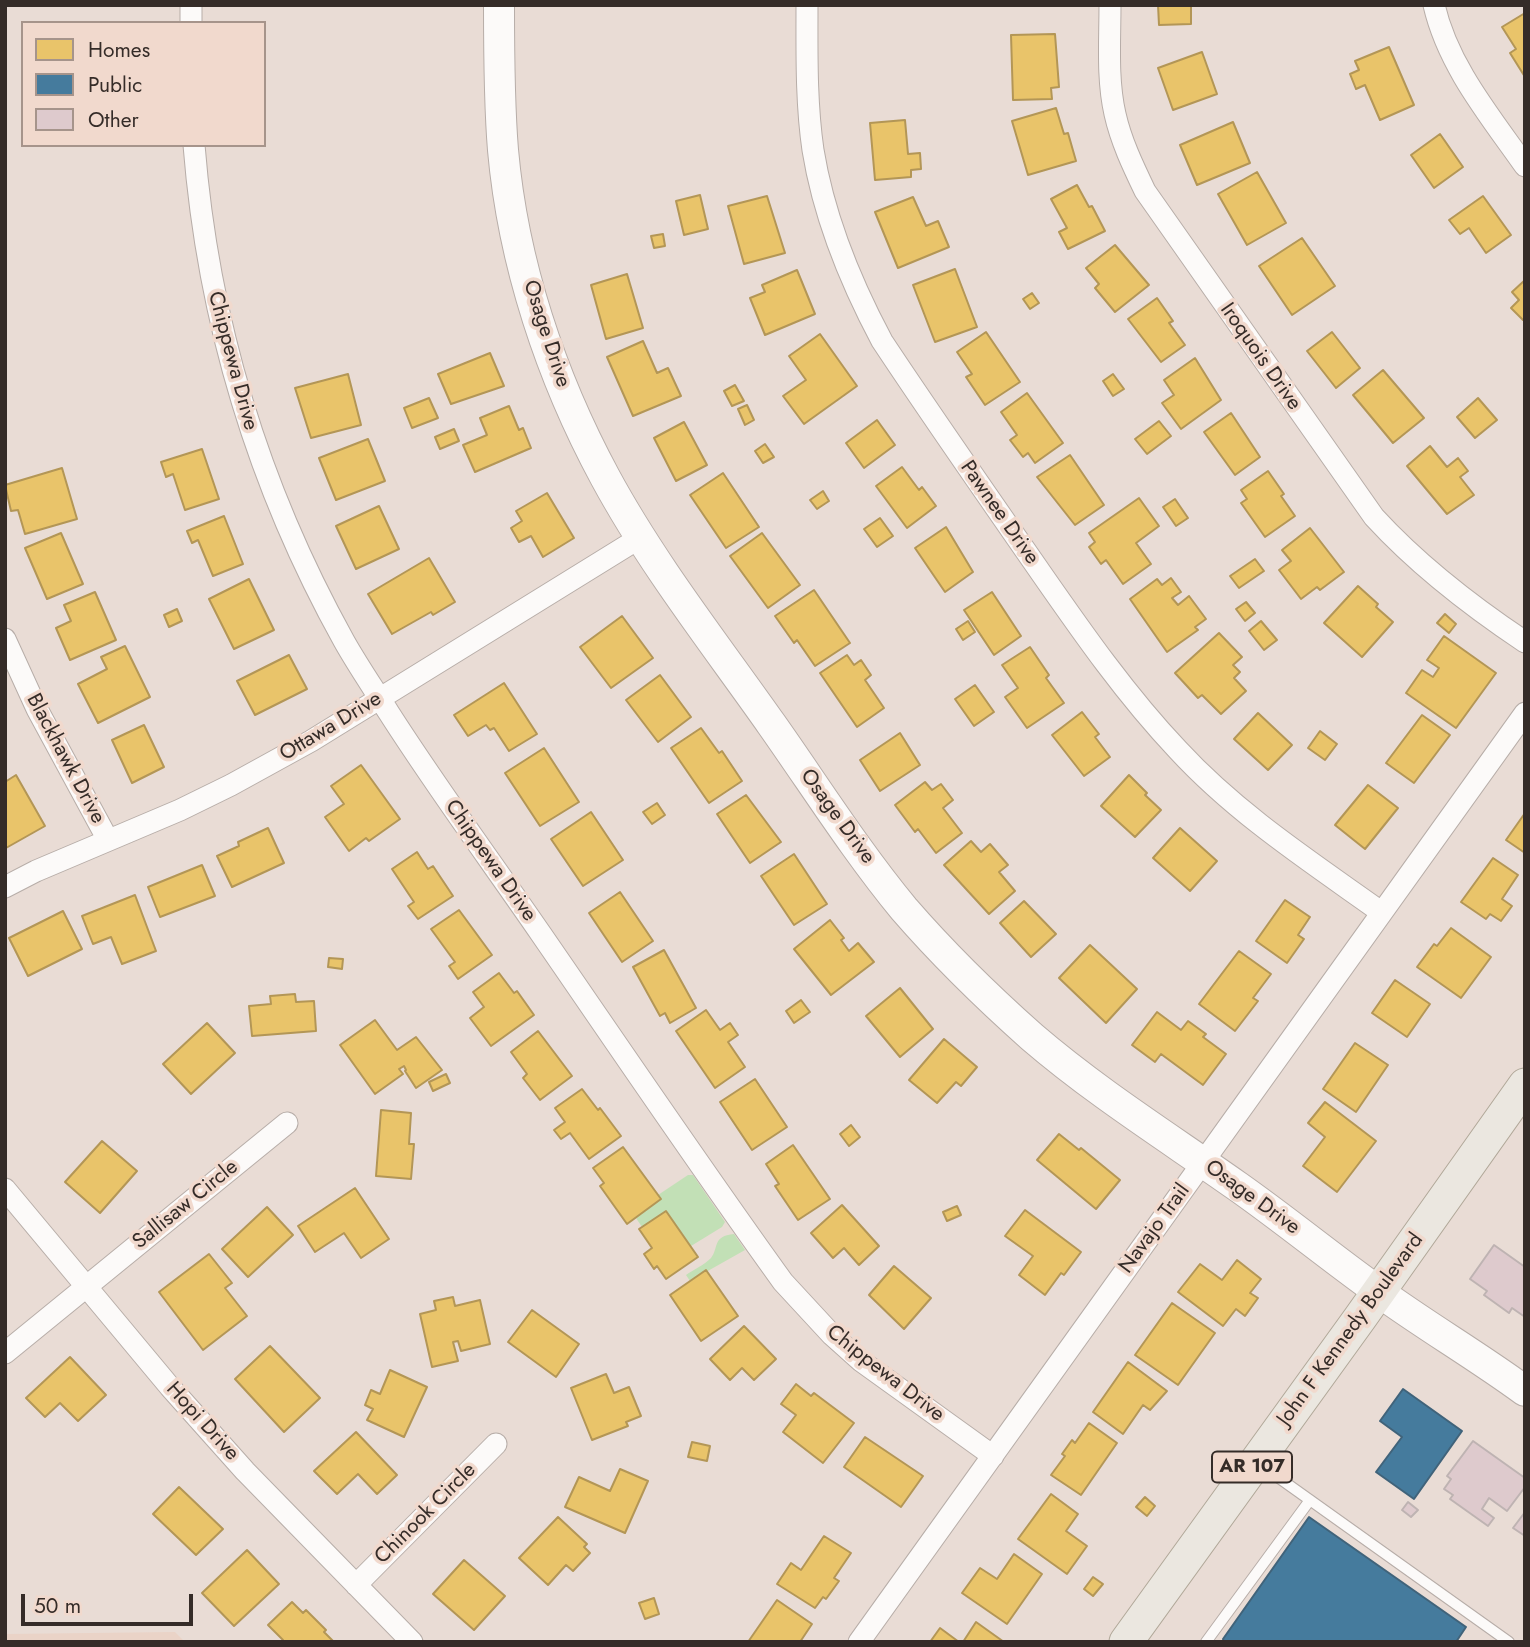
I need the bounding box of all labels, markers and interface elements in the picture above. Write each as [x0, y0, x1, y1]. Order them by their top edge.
legend [21, 21, 266, 147]
text: Homes [88, 35, 150, 65]
text: Public [88, 70, 142, 100]
text: Other [88, 105, 139, 135]
street label: Osage Drive [517, 277, 575, 391]
street label: Chippewa Drive [201, 289, 263, 433]
street label: Iroquois Drive [1214, 299, 1306, 415]
street label: Pawnee Drive [954, 456, 1044, 570]
street label: Ottawa Drive [276, 687, 386, 767]
street label: Blackhawk Drive [20, 690, 110, 828]
street label: Osage Drive [794, 765, 880, 869]
street label: Chippewa Drive [439, 795, 541, 927]
street label: Sallisaw Circle [128, 1155, 244, 1255]
street label: Osage Drive [1200, 1155, 1304, 1241]
street label: Navajo Trail [1114, 1179, 1196, 1279]
street label: John F Kennedy Boulevard [1273, 1229, 1429, 1431]
street label: Chippewa Drive [821, 1320, 949, 1428]
street label: Hopi Drive [160, 1378, 244, 1466]
road number: AR 107 [1212, 1452, 1292, 1483]
street label: Chinook Circle [370, 1458, 482, 1570]
scale bar [24, 1580, 196, 1624]
text: 50 m [34, 1591, 81, 1621]

